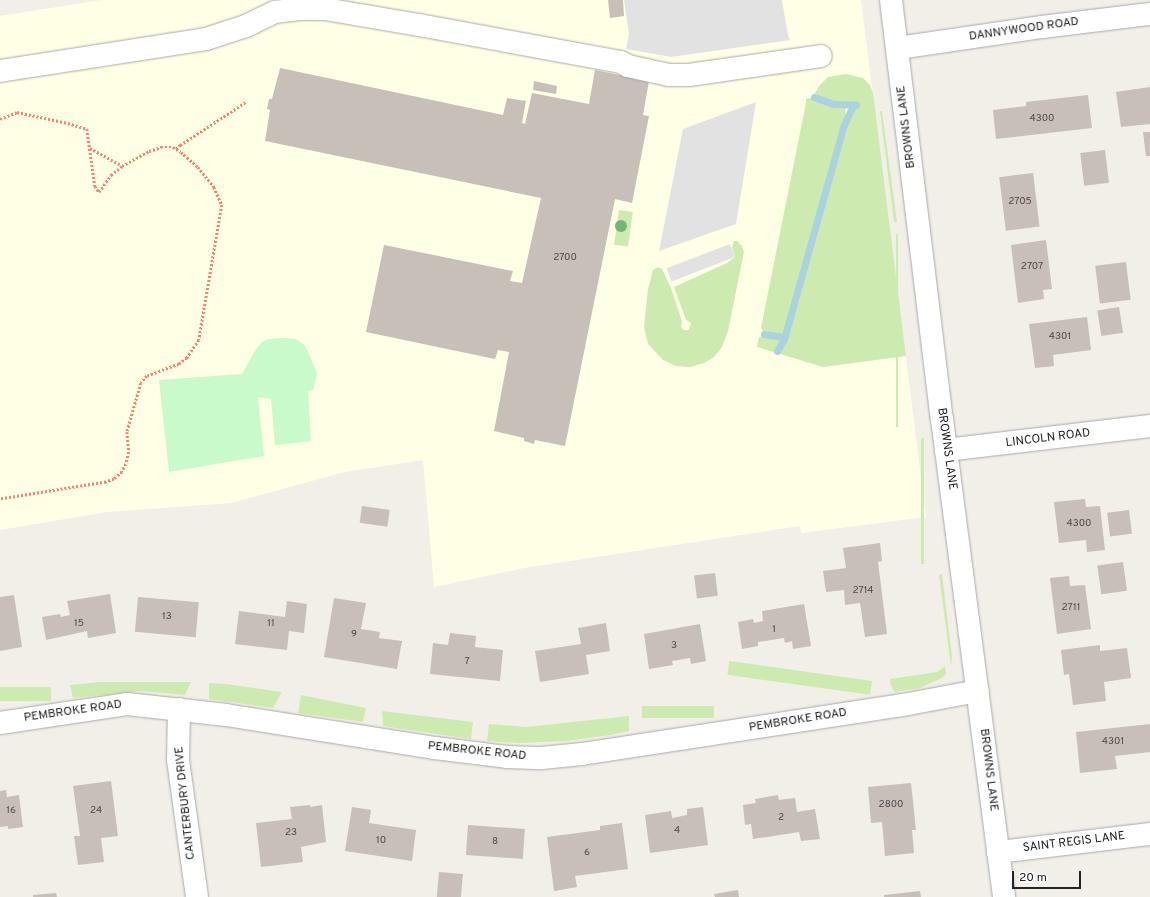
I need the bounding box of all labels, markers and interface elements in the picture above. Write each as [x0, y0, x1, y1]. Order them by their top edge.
street label: DANNYWOOD ROAD [968, 15, 1080, 45]
street label: BROWNS LANE [895, 85, 919, 169]
house number: 4300 [1030, 113, 1054, 125]
house number: 2705 [1008, 196, 1032, 208]
house number: 2700 [553, 252, 577, 264]
house number: 2707 [1021, 261, 1043, 273]
house number: 4301 [1049, 331, 1071, 343]
street label: BROWNS LANE [933, 407, 959, 491]
street label: LINCOLN ROAD [1005, 427, 1091, 451]
house number: 4300 [1067, 518, 1091, 530]
house number: 2714 [852, 585, 874, 597]
house number: 2711 [1062, 602, 1080, 614]
house number: 13 [162, 611, 172, 623]
house number: 15 [74, 618, 84, 630]
house number: 11 [267, 618, 275, 630]
house number: 1 [772, 624, 776, 636]
house number: 9 [351, 629, 357, 641]
house number: 3 [671, 640, 677, 652]
house number: 7 [464, 656, 470, 668]
street label: PEMBROKE ROAD [23, 698, 123, 726]
street label: PEMBROKE ROAD [748, 706, 848, 736]
street label: BROWNS LANE [976, 728, 1000, 812]
house number: 4301 [1102, 736, 1124, 748]
street label: PEMBROKE ROAD [427, 740, 527, 764]
street label: CANTERBURY DRIVE [173, 745, 199, 861]
house number: 2800 [879, 799, 903, 811]
house number: 16 [6, 805, 16, 817]
house number: 24 [90, 805, 102, 817]
house number: 2 [778, 812, 784, 824]
house number: 4 [674, 825, 680, 837]
house number: 23 [285, 827, 297, 839]
street label: SAINT REGIS LANE [1022, 830, 1126, 856]
house number: 10 [376, 835, 386, 847]
house number: 8 [492, 836, 498, 848]
house number: 6 [584, 847, 590, 859]
scale bar [1014, 863, 1083, 889]
text: 20 m [1019, 870, 1047, 886]

